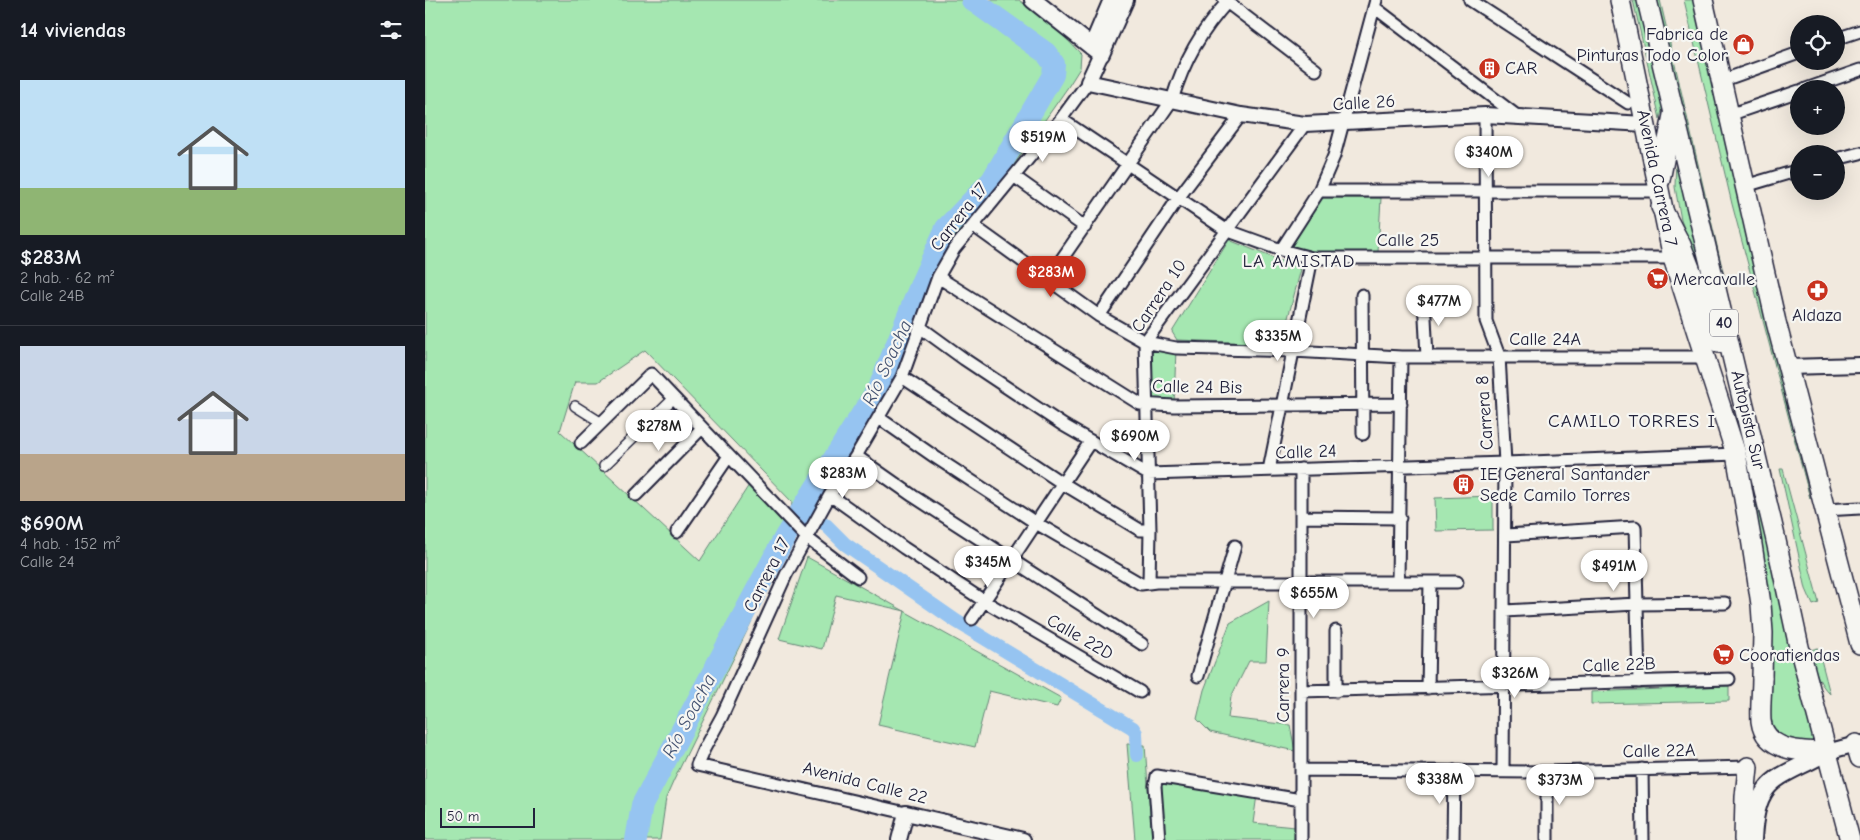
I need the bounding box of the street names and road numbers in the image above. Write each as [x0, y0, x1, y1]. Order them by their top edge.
street label: Calle 26 [1332, 91, 1396, 115]
street label: Avenida Carrera 7 [1632, 108, 1682, 249]
street label: Carrera 17 [926, 178, 993, 255]
street label: Calle 25 [1377, 230, 1439, 251]
street label: Carrera 10 [1127, 256, 1191, 336]
road number: 40 [1710, 309, 1738, 336]
street label: Calle 24A [1509, 329, 1581, 350]
street label: Autopista Sur [1726, 368, 1770, 472]
street label: Carrera 8 [1472, 375, 1498, 451]
street label: Calle 24 Bis [1152, 376, 1242, 398]
street label: Calle 24 [1275, 440, 1337, 464]
street label: Carrera 17 [739, 534, 795, 616]
street label: Calle 22D [1043, 610, 1117, 664]
street label: Carrera 9 [1273, 648, 1294, 722]
street label: Calle 22B [1582, 653, 1656, 677]
street label: Calle 22A [1623, 740, 1695, 762]
street label: Avenida Calle 22 [801, 757, 929, 809]

